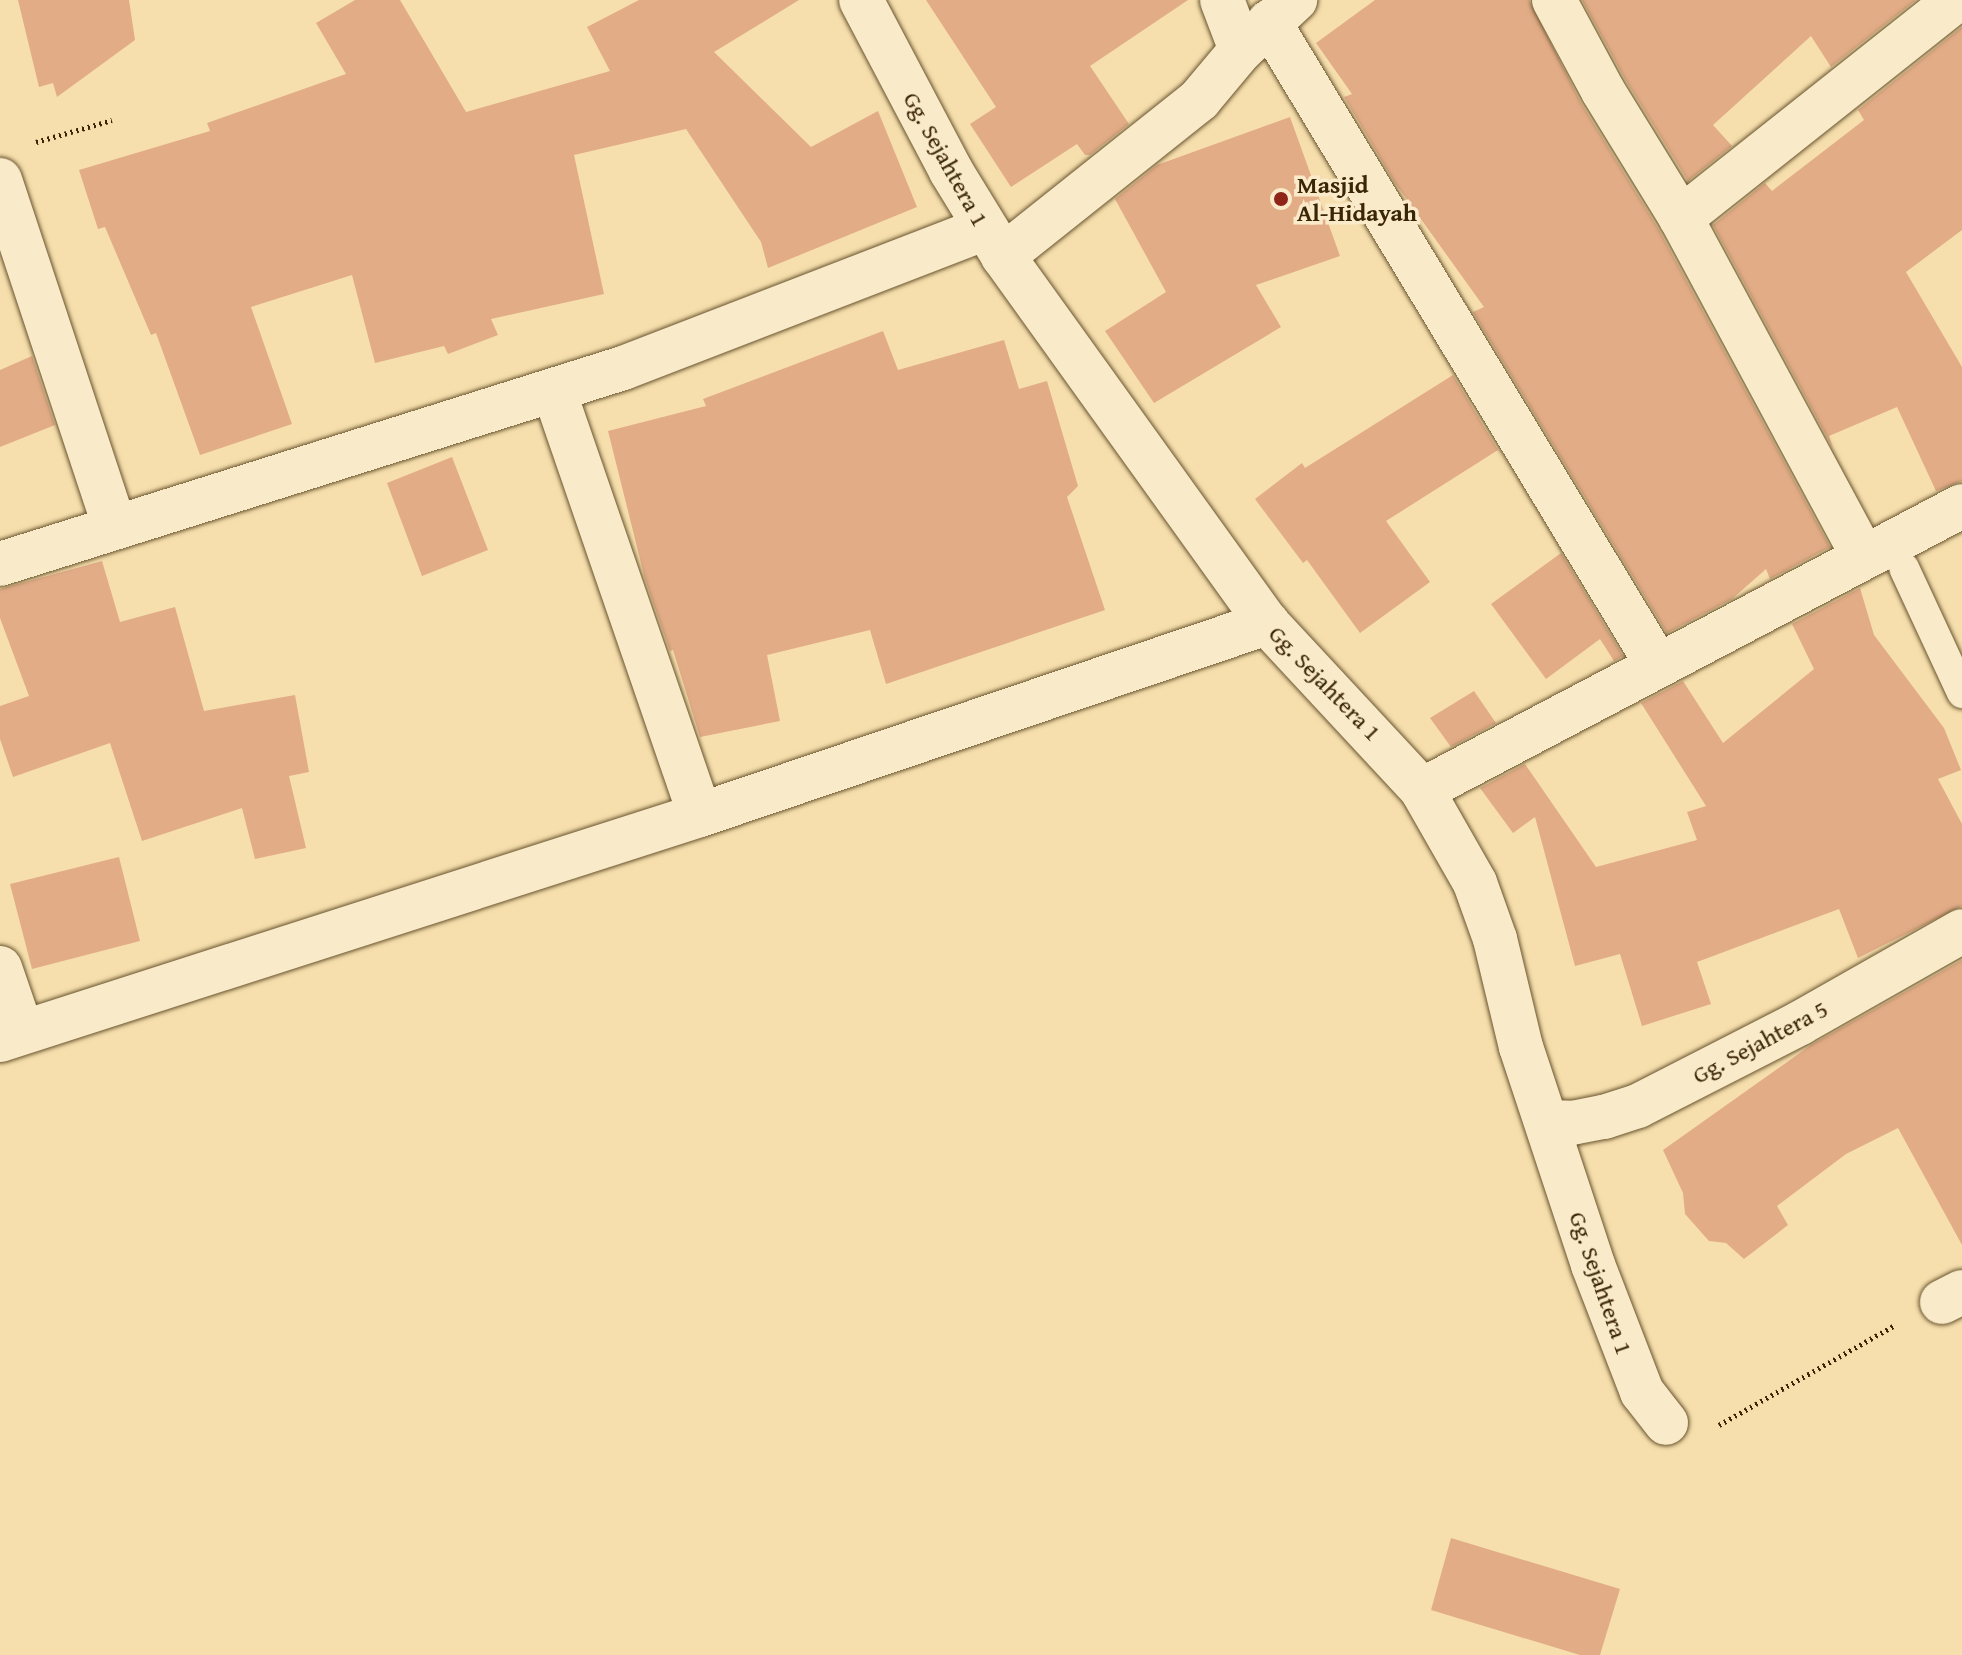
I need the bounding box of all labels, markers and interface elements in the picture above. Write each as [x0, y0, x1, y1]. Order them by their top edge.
street label: Gg. Sejahtera 1 [897, 87, 995, 231]
place label: Masjid Al-Hidayah [1297, 171, 1417, 227]
marker: Masjid Al-Hidayah [1272, 190, 1290, 208]
street label: Gg. Sejahtera 1 [1263, 619, 1387, 747]
street label: Gg. Sejahtera 5 [1687, 994, 1833, 1090]
street label: Gg. Sejahtera 1 [1563, 1208, 1639, 1358]

